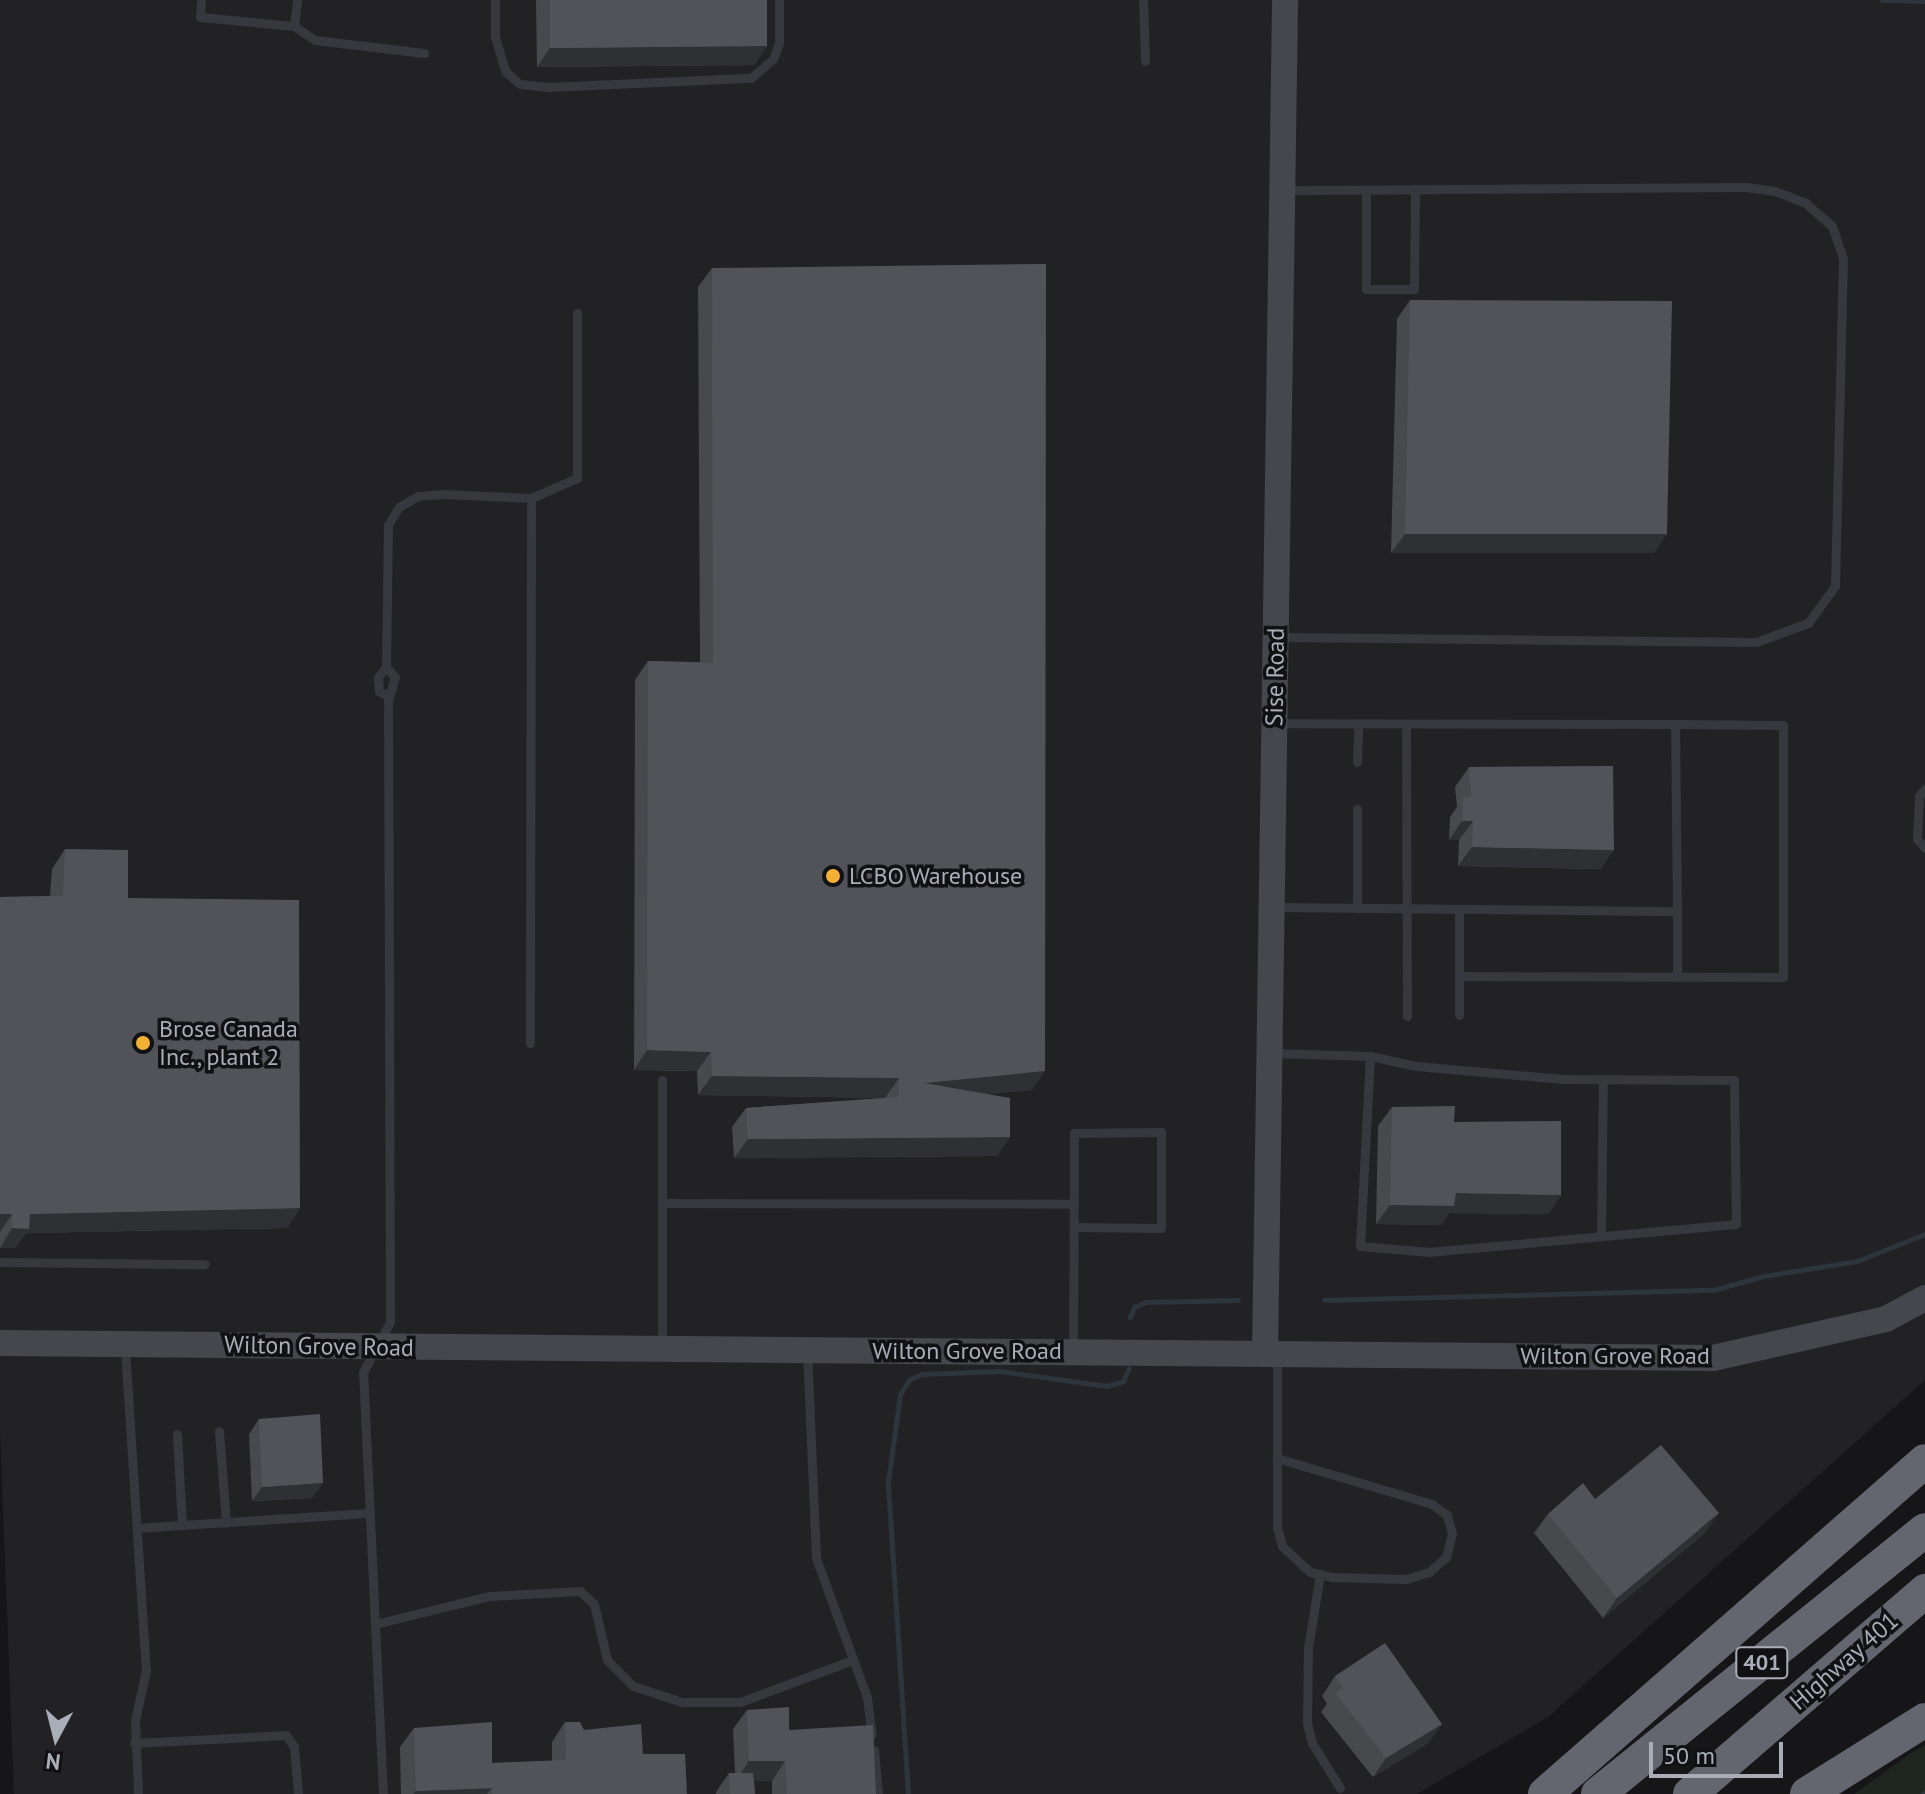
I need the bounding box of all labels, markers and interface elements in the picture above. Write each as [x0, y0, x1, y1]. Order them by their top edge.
street label: Sise Road [1260, 627, 1290, 727]
place label: LCBO Warehouse [849, 862, 1023, 890]
marker: LCBO Warehouse [824, 867, 842, 885]
place label: Brose Canada Inc., plant 2 [159, 1015, 298, 1071]
marker: Brose Canada Inc., plant 2 [134, 1034, 152, 1052]
street label: Wilton Grove Road [224, 1330, 414, 1362]
street label: Wilton Grove Road [872, 1337, 1062, 1365]
street label: Wilton Grove Road [1520, 1342, 1710, 1370]
street label: Highway 401 [1784, 1606, 1904, 1716]
road number: 401 [1734, 1645, 1790, 1681]
north arrow [16, 1698, 96, 1778]
scale bar [1653, 1726, 1787, 1776]
text: 50 m [1663, 1740, 1715, 1771]
text: N [44, 1747, 62, 1777]

